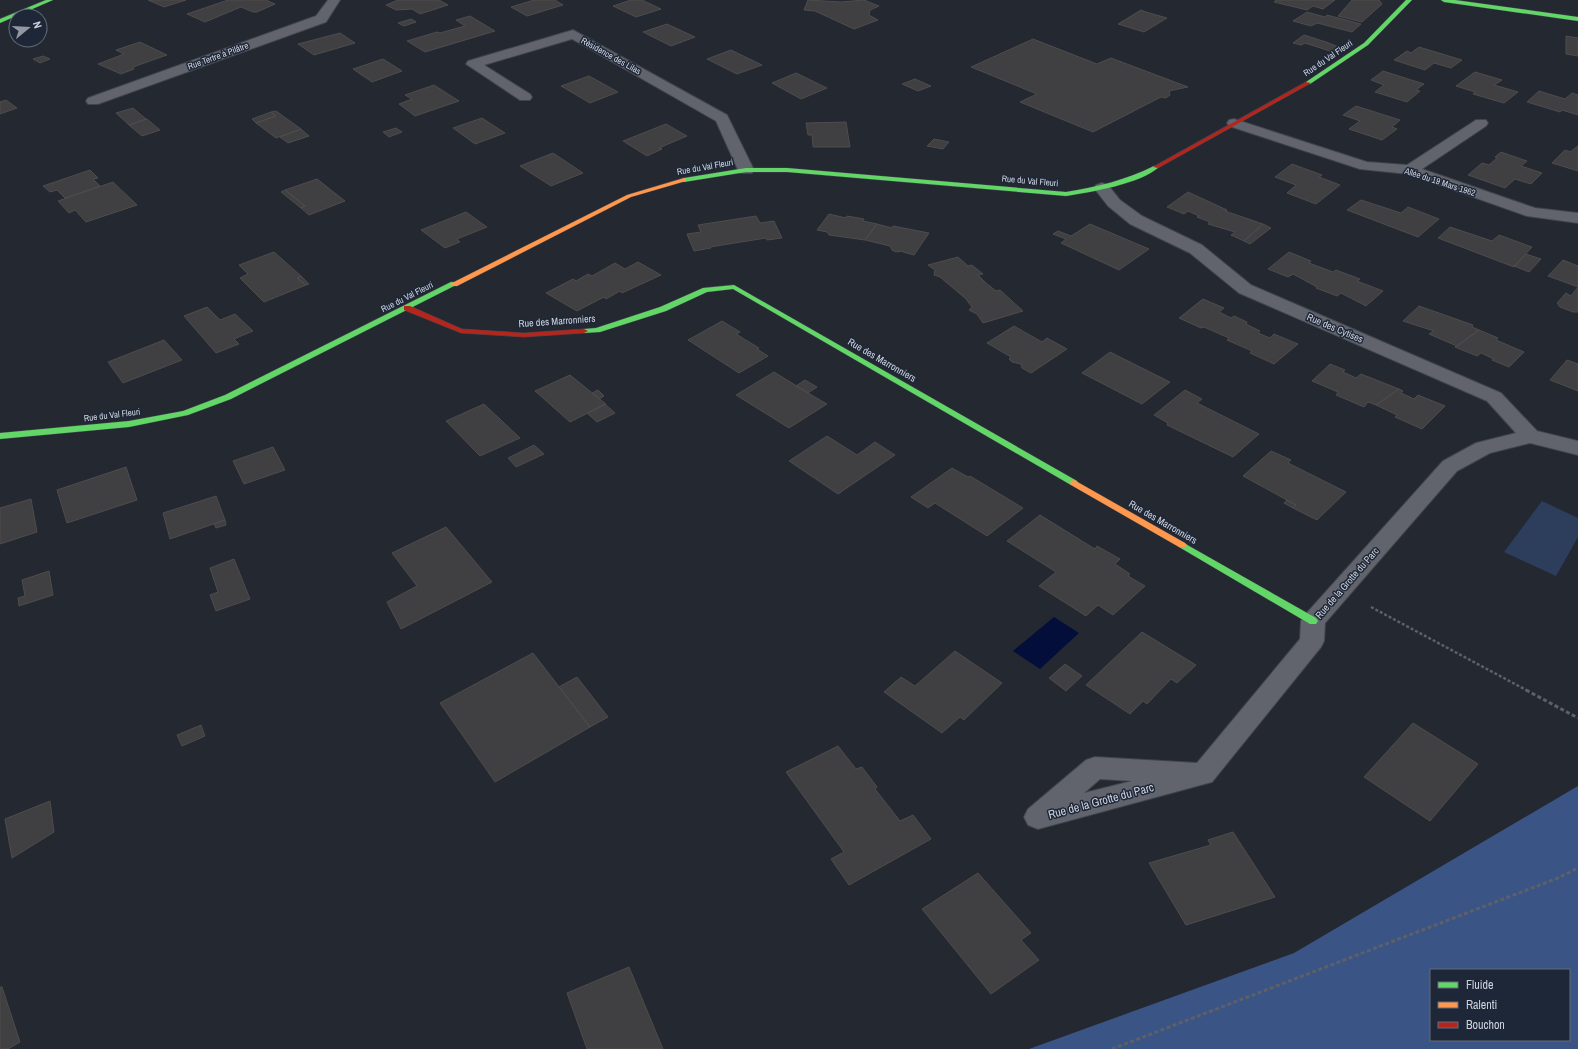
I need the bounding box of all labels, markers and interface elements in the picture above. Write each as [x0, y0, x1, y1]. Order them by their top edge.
north arrow [8, 8, 48, 48]
text: N [30, 20, 45, 30]
street label: Résidence des Lilas [579, 35, 643, 78]
street label: Rue du Val Fleuri [1301, 37, 1355, 79]
street label: Rue Tertre à Pilâtre [186, 39, 250, 73]
street label: Rue du Val Fleuri [676, 156, 734, 178]
street label: Allée du 19 Mars 1962 [1402, 165, 1477, 199]
street label: Rue du Val Fleuri [1001, 173, 1059, 189]
street label: Rue du Val Fleuri [379, 279, 435, 315]
street label: Rue des Cytises [1305, 310, 1365, 346]
street label: Rue des Marronniers [518, 312, 596, 330]
street label: Rue des Marronniers [845, 335, 919, 385]
street label: Rue du Val Fleuri [83, 406, 141, 424]
street label: Rue des Marronniers [1126, 497, 1200, 547]
street label: Rue de la Grotte du Parc [1312, 545, 1382, 621]
street label: Rue de la Grotte du Parc [1046, 779, 1156, 823]
legend [1430, 969, 1570, 1041]
text: Fluide [1466, 977, 1493, 993]
text: Ralenti [1466, 997, 1497, 1013]
text: Bouchon [1466, 1017, 1505, 1033]

